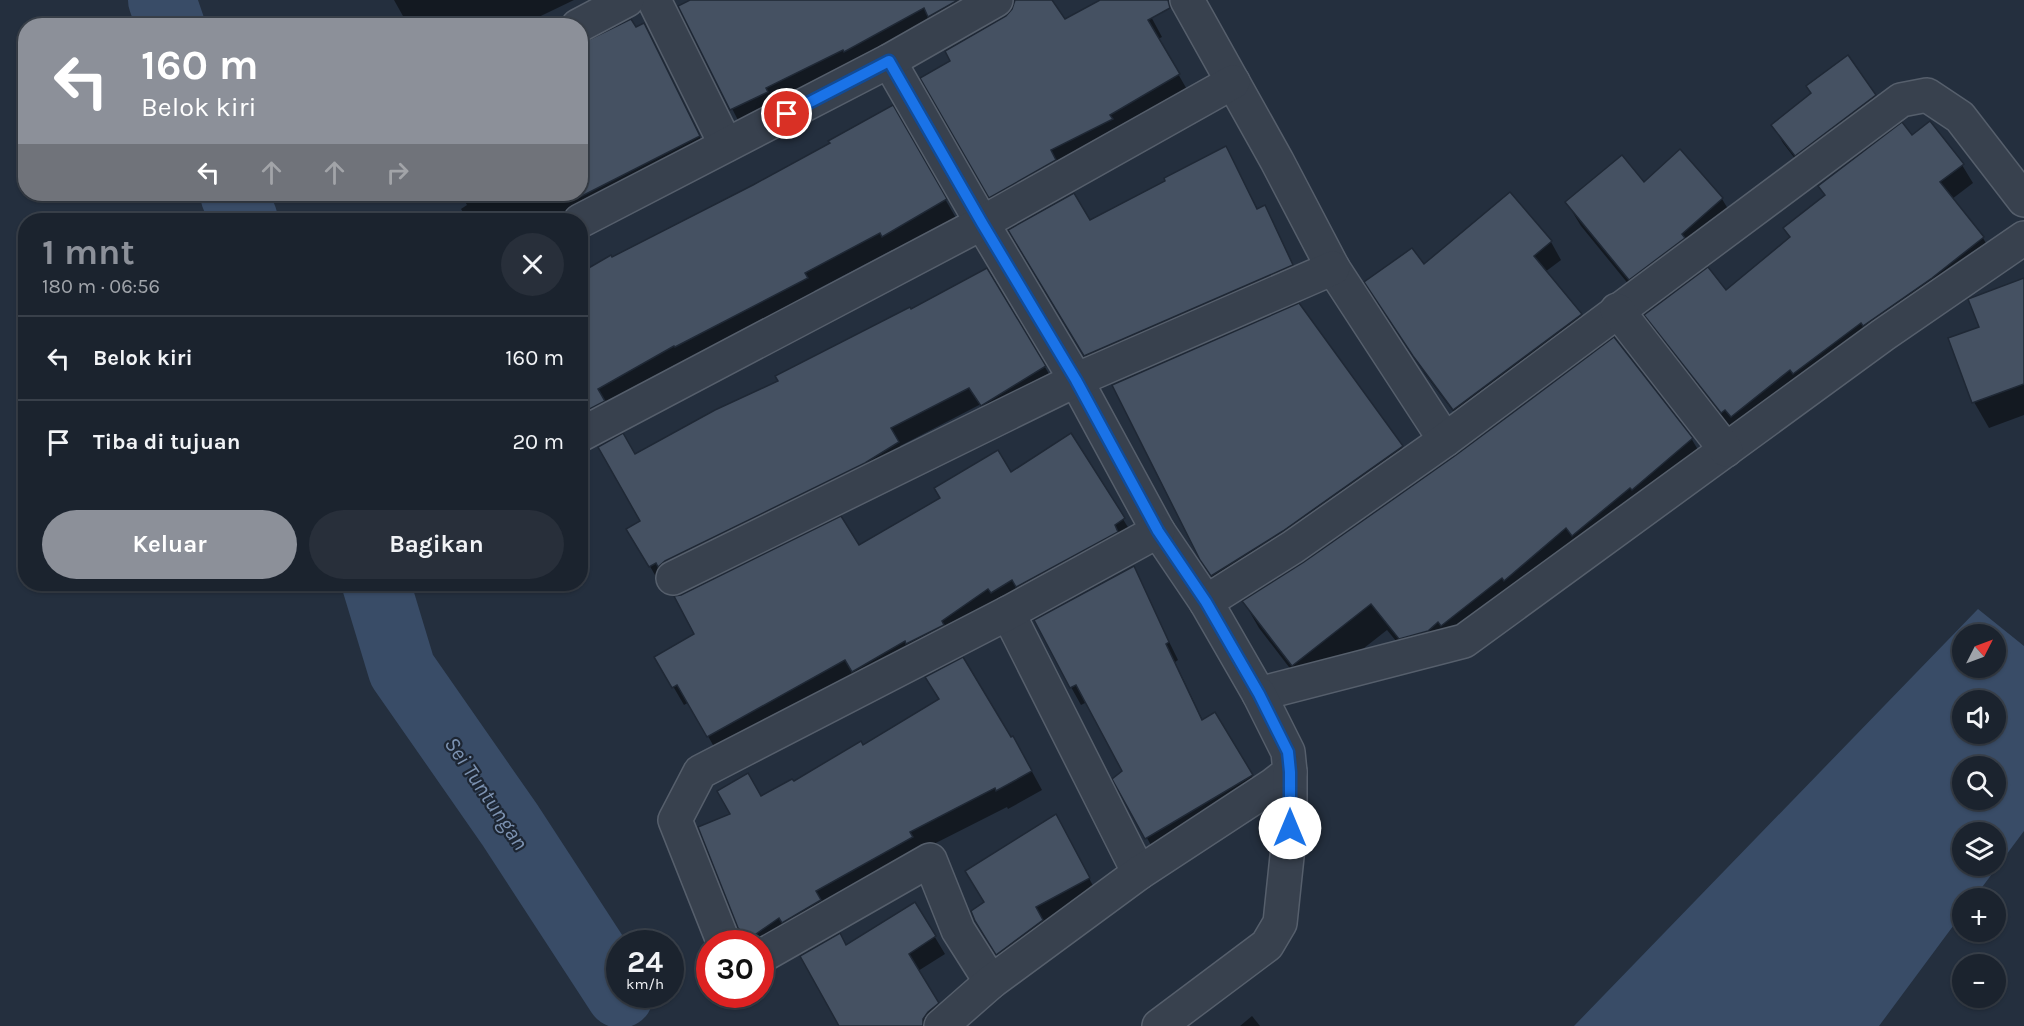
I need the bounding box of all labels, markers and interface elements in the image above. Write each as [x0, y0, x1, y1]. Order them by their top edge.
text: 160 m [141, 40, 259, 90]
icon: left [42, 42, 120, 120]
pin [761, 88, 812, 139]
text: Belok kiri [141, 91, 257, 123]
icon: arrive [770, 97, 803, 130]
icon: left [192, 156, 225, 189]
icon: ahead [255, 156, 288, 189]
icon: ahead [318, 156, 351, 189]
icon: right [381, 156, 414, 189]
text: 1 mnt [42, 231, 135, 273]
button: close [501, 233, 564, 296]
text: 180 m · 06:56 [42, 275, 160, 298]
icon: left [42, 342, 75, 375]
text: Belok kiri [93, 345, 193, 371]
text: 160 m [505, 345, 564, 371]
icon: arrive [42, 426, 75, 459]
text: Tiba di tujuan [93, 429, 240, 455]
text: 20 m [512, 429, 564, 455]
button: Keluar [42, 510, 297, 579]
button: Bagikan [309, 510, 564, 579]
north arrow [1952, 624, 2006, 678]
map controls [1952, 624, 2006, 1008]
button: sound [1952, 690, 2006, 744]
water label: Sei Tuntungan [439, 732, 534, 855]
button: search [1952, 756, 2006, 810]
position arrow [1258, 796, 1322, 860]
button: layers [1952, 822, 2006, 876]
button: + [1952, 888, 2006, 942]
speed limit sign: 30 [696, 930, 774, 1008]
text: 24 [627, 944, 663, 980]
button: − [1952, 954, 2006, 1008]
text: km/h [626, 975, 664, 993]

